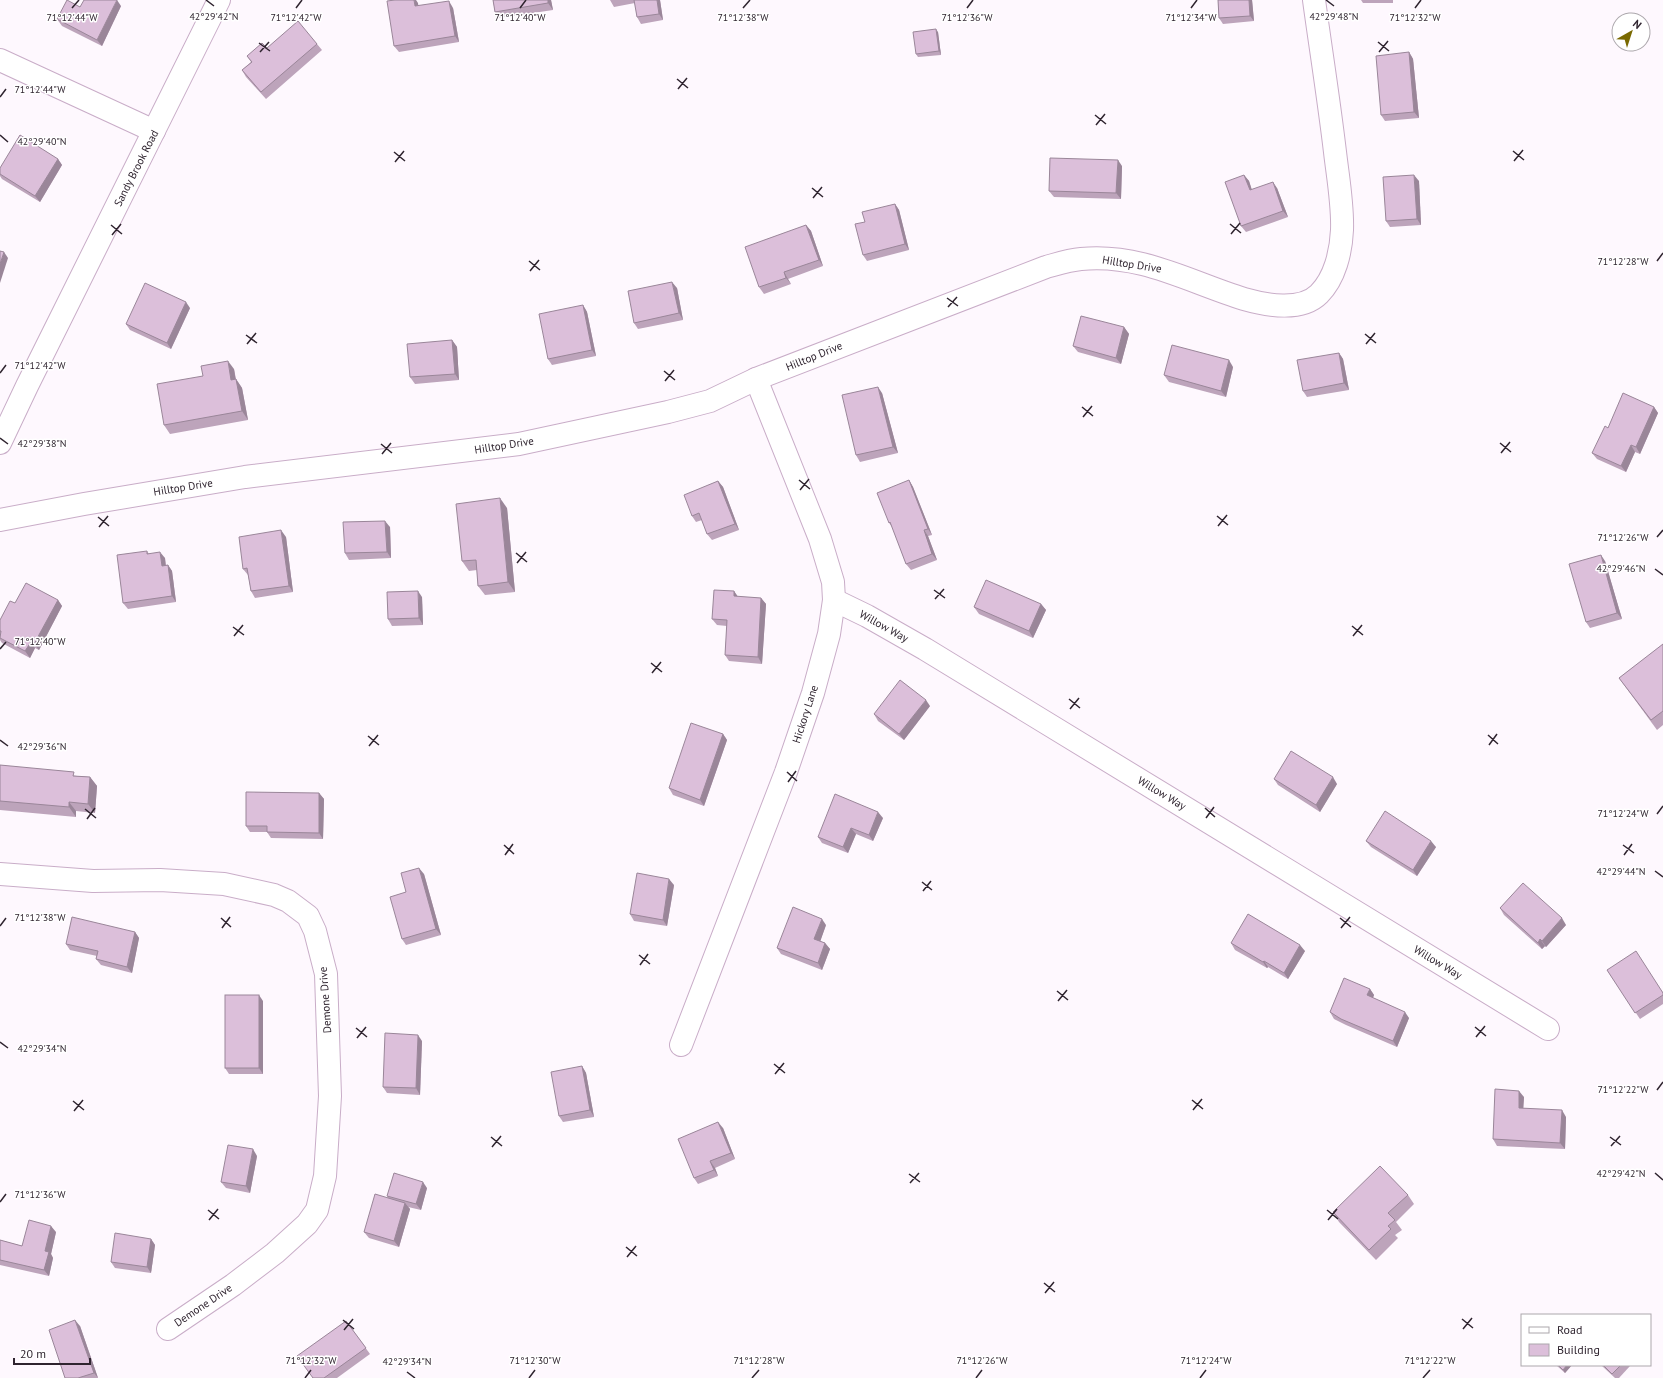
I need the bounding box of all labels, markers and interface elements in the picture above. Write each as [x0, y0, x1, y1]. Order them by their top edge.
text: 42°29'42"N [189, 10, 239, 23]
text: 42°29'48"N [1309, 10, 1359, 23]
text: 71°12'44"W [46, 11, 98, 24]
text: 71°12'42"W [270, 11, 322, 24]
text: 71°12'40"W [494, 11, 546, 24]
text: 71°12'38"W [717, 11, 769, 24]
text: 71°12'36"W [941, 11, 993, 24]
text: 71°12'34"W [1165, 11, 1217, 24]
text: 71°12'32"W [1389, 11, 1441, 24]
north arrow [1611, 12, 1651, 52]
text: N [1630, 17, 1645, 32]
text: 71°12'44"W [14, 83, 66, 96]
street label: Sandy Brook Road [111, 127, 161, 209]
text: 42°29'40"N [17, 135, 67, 148]
street label: Hilltop Drive [1101, 252, 1163, 276]
text: 71°12'28"W [1597, 255, 1649, 268]
street label: Hilltop Drive [784, 338, 845, 374]
text: 71°12'42"W [14, 359, 66, 372]
street label: Hilltop Drive [473, 433, 535, 457]
text: 42°29'38"N [17, 437, 67, 450]
street label: Hilltop Drive [152, 475, 214, 499]
text: 71°12'26"W [1597, 531, 1649, 544]
text: 42°29'46"N [1596, 562, 1646, 575]
street label: Willow Way [857, 607, 912, 646]
text: 71°12'40"W [14, 635, 66, 648]
street label: Hickory Lane [789, 683, 821, 745]
text: 42°29'36"N [17, 740, 67, 753]
street label: Willow Way [1135, 773, 1190, 813]
text: 71°12'24"W [1597, 807, 1649, 820]
text: 42°29'44"N [1596, 865, 1646, 878]
text: 71°12'38"W [14, 911, 66, 924]
street label: Willow Way [1411, 942, 1466, 982]
street label: Demone Drive [316, 966, 334, 1034]
text: 42°29'34"N [17, 1042, 67, 1055]
text: 71°12'22"W [1597, 1083, 1649, 1096]
text: 42°29'42"N [1596, 1167, 1646, 1180]
text: 71°12'36"W [14, 1188, 66, 1201]
street label: Demone Drive [171, 1280, 235, 1329]
legend [1521, 1314, 1651, 1366]
text: Road [1557, 1322, 1582, 1337]
scale bar [14, 1340, 90, 1366]
text: Building [1557, 1342, 1600, 1357]
text: 20 m [20, 1346, 46, 1361]
text: 71°12'32"W [285, 1354, 337, 1367]
text: 71°12'30"W [509, 1354, 561, 1367]
text: 71°12'28"W [733, 1354, 785, 1367]
text: 71°12'26"W [956, 1354, 1008, 1367]
text: 71°12'24"W [1180, 1354, 1232, 1367]
text: 71°12'22"W [1404, 1354, 1456, 1367]
text: 42°29'34"N [382, 1355, 432, 1368]

